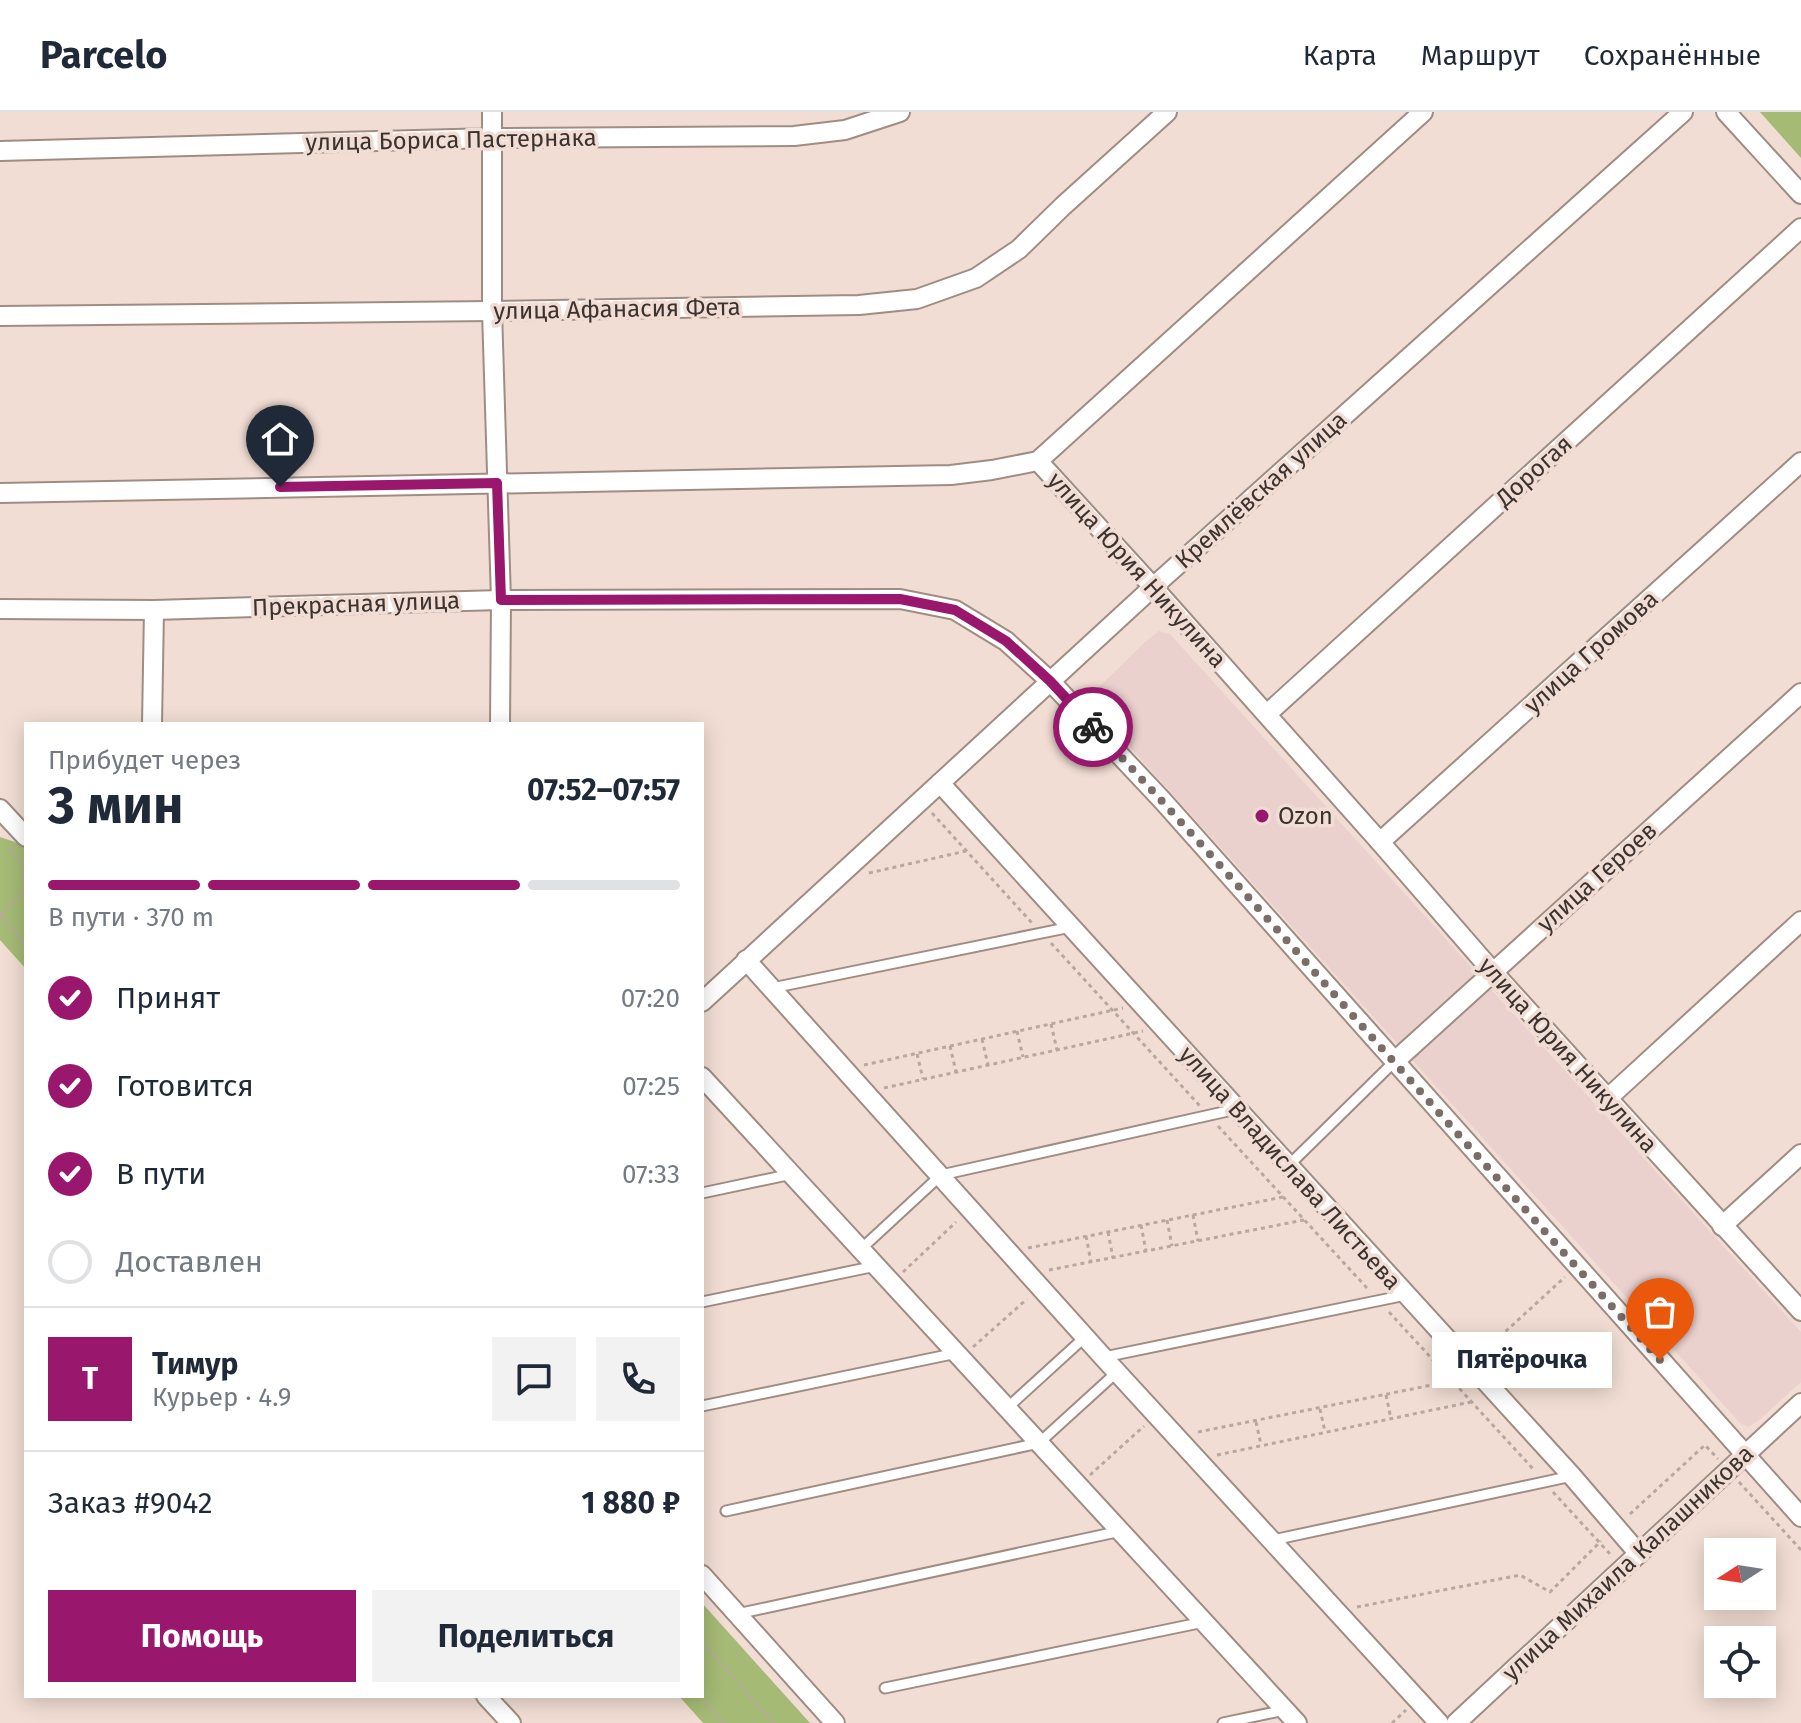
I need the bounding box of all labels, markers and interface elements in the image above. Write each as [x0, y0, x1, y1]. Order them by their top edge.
text: Parcelo [40, 32, 167, 78]
text: Карта [1303, 39, 1377, 72]
text: Маршрут [1421, 39, 1540, 72]
text: Сохранённые [1584, 39, 1761, 72]
street label: улица Бориса Пастернака [305, 123, 597, 157]
street label: улица Афанасия Фета [493, 293, 741, 325]
pin [246, 405, 314, 487]
street label: Кремлёвская улица [1170, 406, 1352, 574]
icon: home [258, 417, 302, 461]
street label: Дорогая [1489, 430, 1578, 513]
street label: улица Юрия Никулина [1042, 467, 1232, 673]
street label: улица Громова [1518, 585, 1664, 719]
street label: Прекрасная улица [251, 586, 461, 622]
courier [1053, 687, 1133, 767]
icon: bike [1071, 705, 1115, 749]
text: Прибудет через [48, 745, 241, 776]
text: 07:52–07:57 [527, 772, 680, 808]
text: 3 мин [48, 774, 184, 837]
place label: Ozon [1278, 802, 1333, 830]
marker: Ozon [1253, 807, 1271, 825]
street label: улица Героев [1532, 816, 1662, 938]
text: В пути · 370 m [48, 902, 214, 933]
street label: улица Юрия Никулина [1473, 952, 1663, 1158]
icon: check [48, 976, 92, 1020]
text: Принят [116, 980, 220, 1016]
text: 07:20 [621, 983, 680, 1014]
street label: улица Владислава Листьева [1173, 1041, 1407, 1295]
icon: check [48, 1064, 92, 1108]
text: Готовится [116, 1068, 254, 1104]
text: 07:25 [622, 1071, 680, 1102]
icon: check [48, 1152, 92, 1196]
text: В пути [116, 1156, 206, 1192]
text: 07:33 [622, 1159, 680, 1190]
text: Доставлен [116, 1244, 263, 1280]
pin [1626, 1278, 1694, 1360]
icon: bag [1638, 1290, 1682, 1334]
callout: Пятёрочка [1432, 1332, 1612, 1388]
button: chat [492, 1337, 576, 1421]
button: phone [596, 1337, 680, 1421]
text: Пятёрочка [1457, 1344, 1587, 1375]
text: Тимур [152, 1346, 238, 1382]
text: Т [82, 1361, 98, 1397]
text: Курьер · 4.9 [152, 1382, 291, 1413]
street label: улица Михаила Калашникова [1497, 1439, 1759, 1687]
text: Заказ #9042 [48, 1485, 213, 1521]
text: 1 880 ₽ [582, 1485, 680, 1521]
north arrow [1704, 1538, 1776, 1610]
map controls [1704, 1538, 1776, 1698]
button: Помощь [48, 1590, 356, 1682]
button: Поделиться [372, 1590, 680, 1682]
button: locate [1704, 1626, 1776, 1698]

